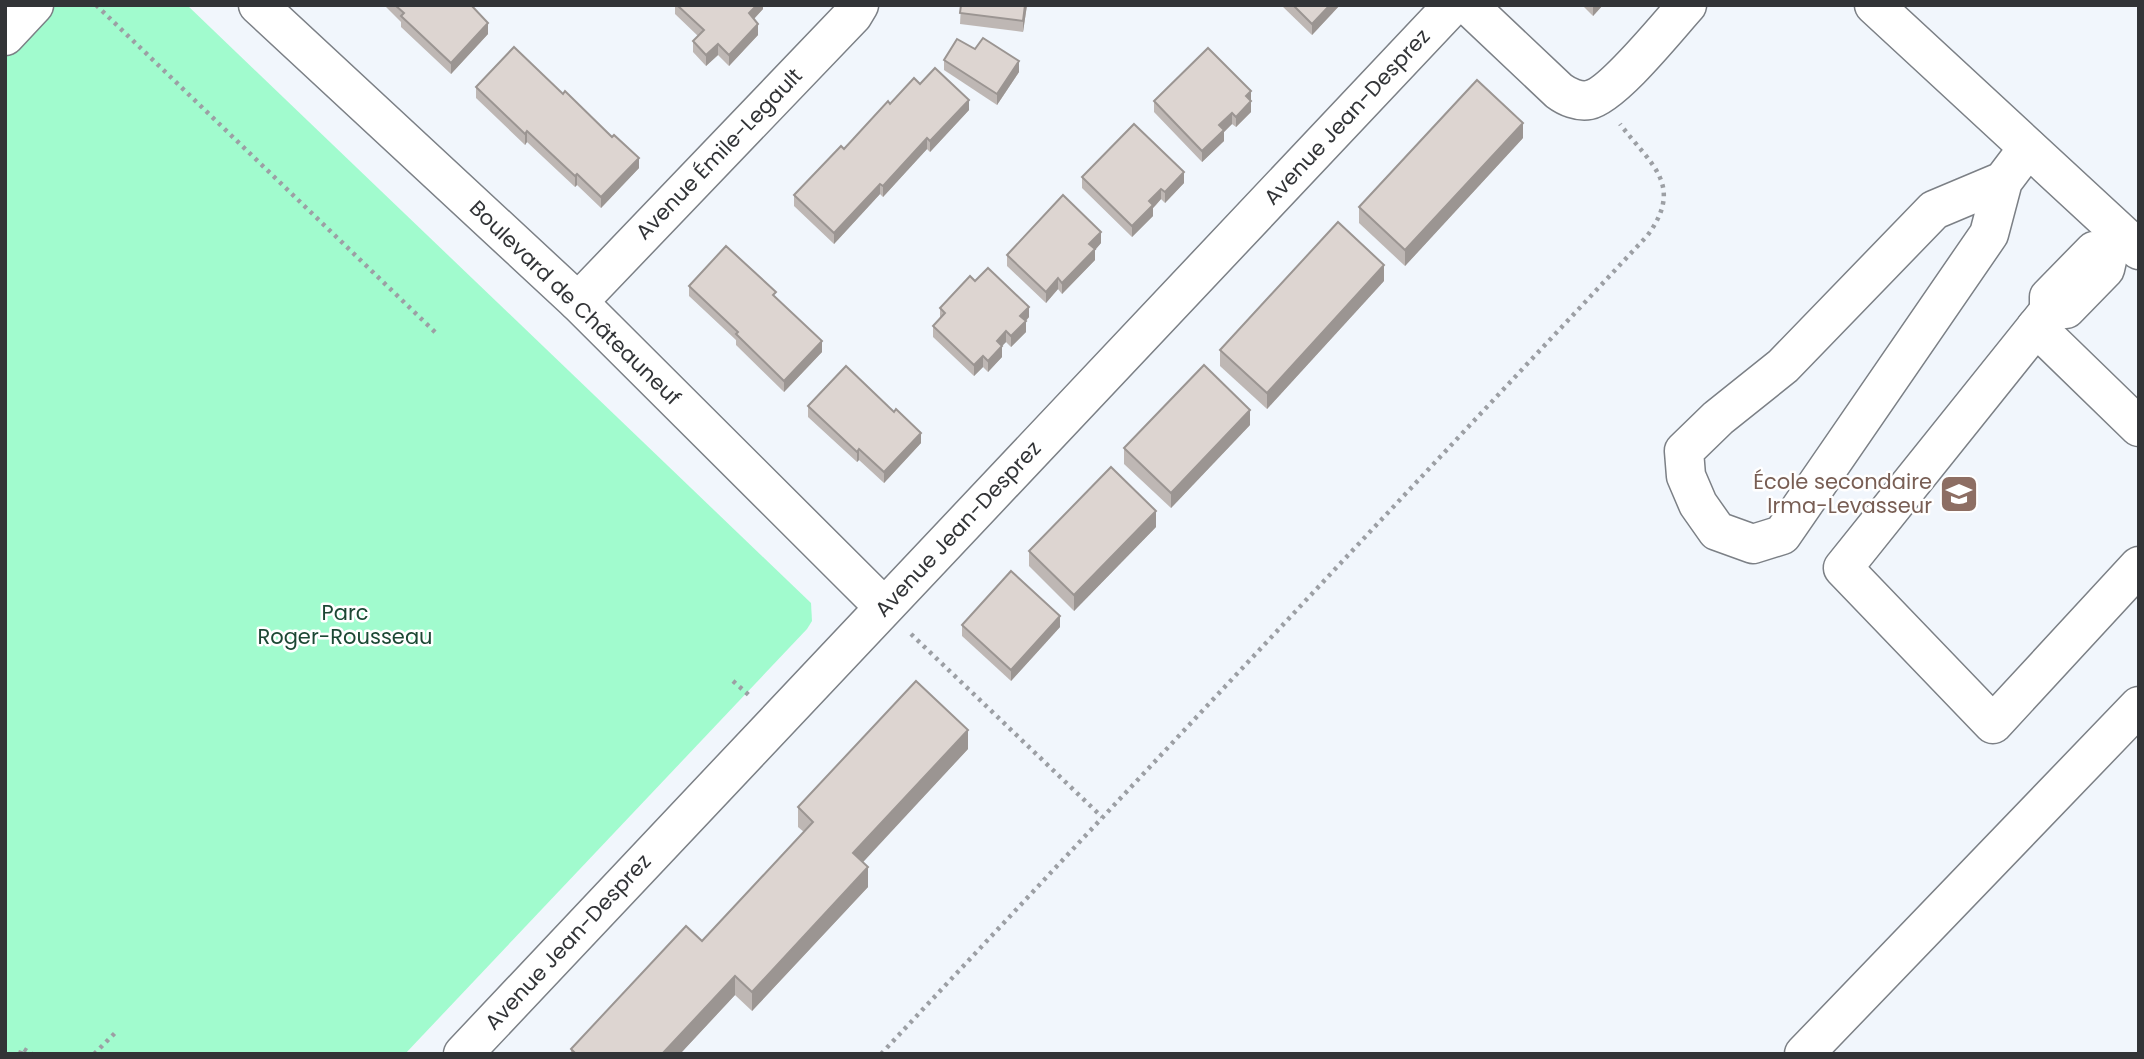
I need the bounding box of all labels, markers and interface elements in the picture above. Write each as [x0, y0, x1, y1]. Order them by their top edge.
street label: Avenue Jean-Desprez [1257, 22, 1436, 211]
street label: Avenue Émile-Legault [629, 61, 808, 246]
street label: Boulevard de Châteauneuf [463, 194, 687, 412]
street label: Avenue Jean-Desprez [868, 434, 1047, 623]
place label: École secondaire Irma-Levasseur [1753, 467, 1932, 520]
school or university icon: École secondaire Irma-Levasseur [1938, 473, 1980, 515]
park label: Parc Roger-Rousseau [257, 598, 433, 651]
street label: Avenue Jean-Desprez [478, 847, 657, 1036]

